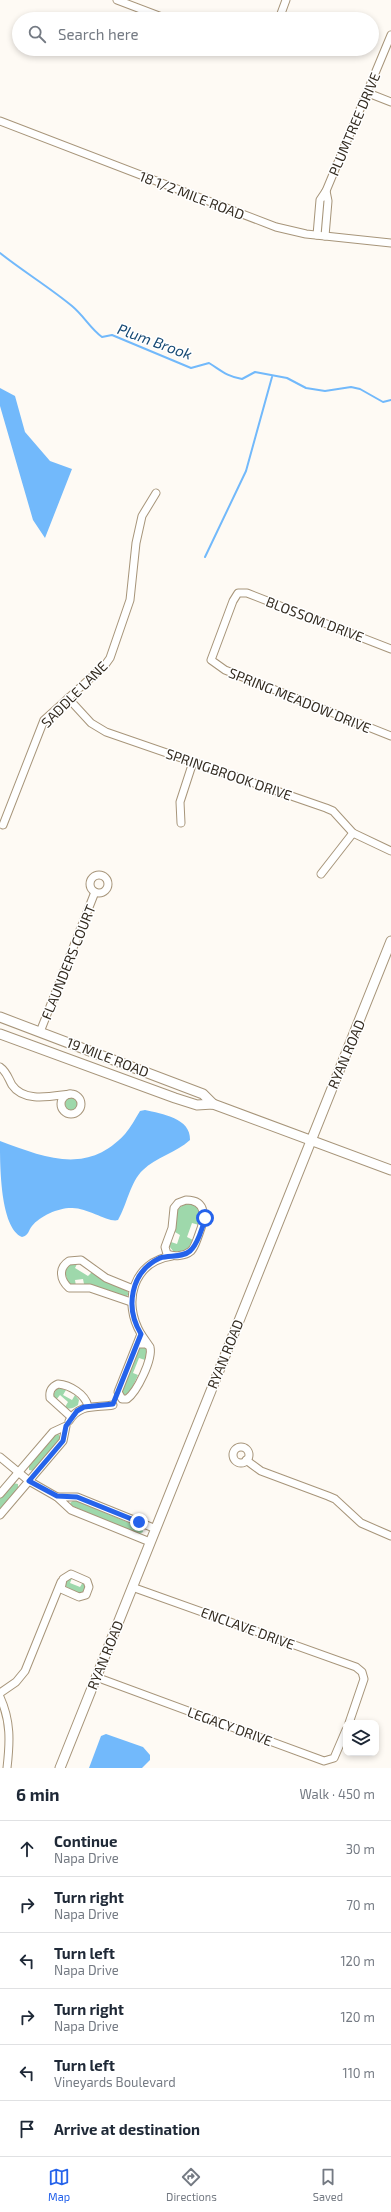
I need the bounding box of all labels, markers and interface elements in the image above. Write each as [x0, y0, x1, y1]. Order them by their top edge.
search box [12, 12, 379, 56]
icon: search [26, 23, 48, 45]
text: Search here [58, 25, 139, 43]
street label: PLUMTREE DRIVE [325, 70, 383, 178]
street label: 18 1/2 MILE ROAD [137, 167, 247, 223]
water label: Plum Brook [115, 319, 195, 363]
street label: BLOSSOM DRIVE [264, 593, 366, 646]
street label: SADDLE LANE [37, 657, 111, 731]
street label: SPRING MEADOW DRIVE [226, 664, 374, 736]
street label: SPRINGBROOK DRIVE [164, 744, 294, 804]
street label: FLAUNDERS COURT [37, 902, 99, 1022]
street label: RYAN ROAD [324, 1017, 368, 1091]
street label: 19 MILE ROAD [64, 1034, 152, 1080]
route start [196, 1209, 214, 1227]
street label: RYAN ROAD [203, 1317, 247, 1391]
route end [130, 1513, 148, 1531]
street label: ENCLAVE DRIVE [199, 1603, 297, 1653]
street label: RYAN ROAD [83, 1618, 127, 1692]
street label: LEGACY DRIVE [185, 1703, 275, 1749]
map controls [343, 1720, 379, 1756]
button: layers [343, 1720, 379, 1756]
text: 6 min [16, 1784, 60, 1804]
text: Walk · 450 m [299, 1786, 375, 1802]
text: Continue [54, 1832, 117, 1850]
icon: ahead [16, 1838, 38, 1860]
text: 30 m [346, 1841, 375, 1857]
text: Napa Drive [54, 1850, 119, 1866]
text: Turn right [54, 1888, 124, 1906]
icon: right [16, 1894, 38, 1916]
text: 70 m [346, 1897, 375, 1913]
text: Napa Drive [54, 1906, 119, 1922]
text: Turn left [54, 1944, 115, 1962]
icon: left [16, 1950, 38, 1972]
text: 120 m [340, 1953, 375, 1969]
text: Napa Drive [54, 1962, 119, 1978]
text: Turn right [54, 2000, 124, 2018]
icon: right [16, 2006, 38, 2028]
text: 120 m [340, 2009, 375, 2025]
text: Napa Drive [54, 2018, 119, 2034]
text: Turn left [54, 2056, 115, 2074]
icon: left [16, 2062, 38, 2084]
text: 110 m [343, 2065, 375, 2081]
text: Vineyards Boulevard [54, 2074, 176, 2090]
icon: arrive [16, 2118, 38, 2140]
text: Arrive at destination [54, 2120, 200, 2138]
tab: Map [48, 2166, 70, 2203]
tab: Directions [166, 2166, 217, 2203]
tab: Saved [313, 2166, 343, 2203]

